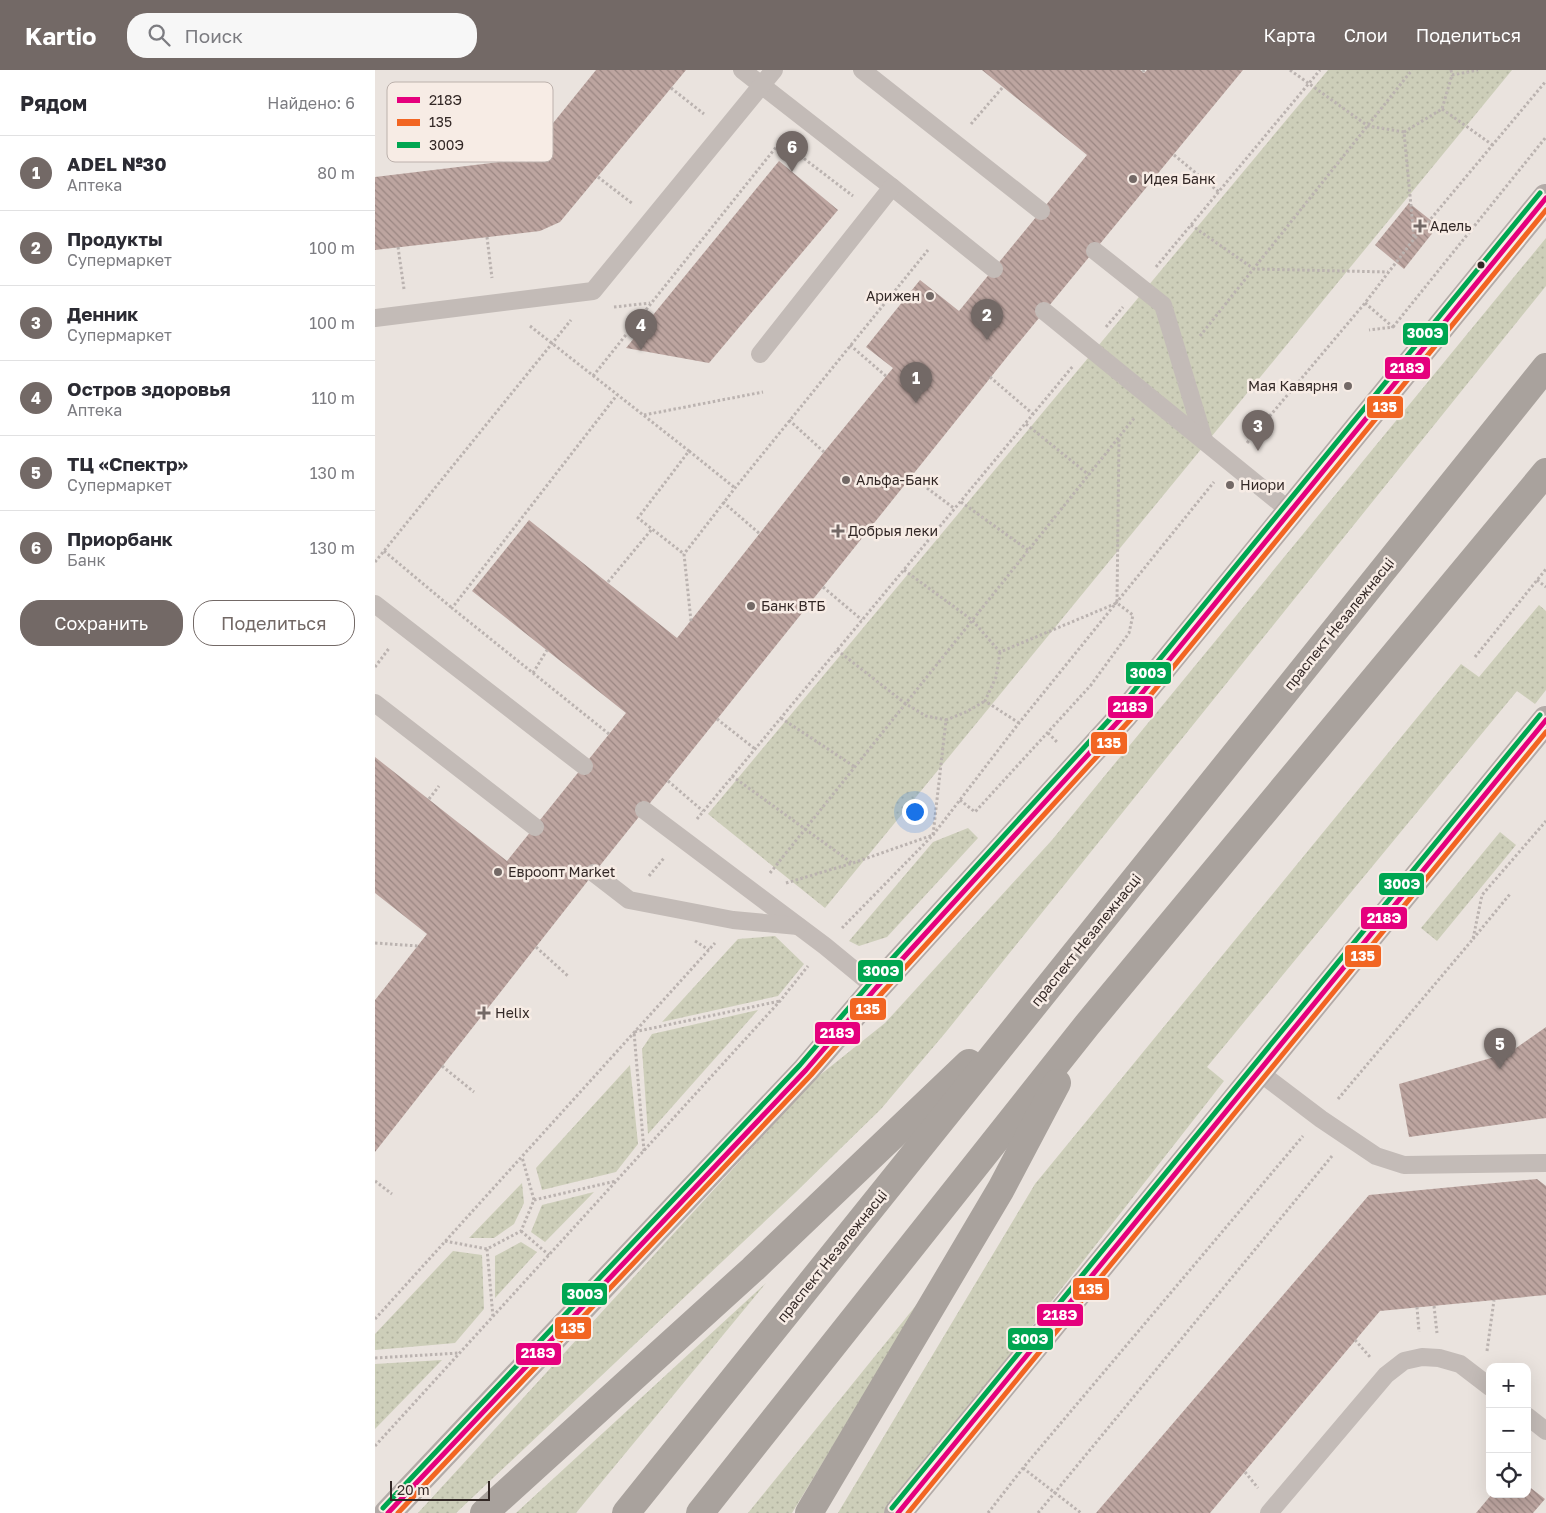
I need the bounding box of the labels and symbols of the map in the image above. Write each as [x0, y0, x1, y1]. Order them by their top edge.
legend [387, 82, 553, 162]
text: 218Э [429, 91, 462, 108]
text: 135 [429, 113, 452, 130]
pin: 6 [776, 131, 808, 172]
text: 300Э [429, 136, 464, 153]
place label: Идея Банк [1143, 170, 1216, 187]
marker: Идея Банк [1127, 173, 1139, 185]
place label: Адель [1430, 217, 1472, 234]
marker: Адель [1414, 220, 1426, 232]
unlabelled marker [1476, 260, 1486, 270]
place label: Арижен [866, 287, 920, 304]
marker: Арижен [924, 290, 936, 302]
pin: 2 [971, 299, 1003, 340]
pin: 4 [625, 309, 657, 350]
line badge: 300Э [1402, 322, 1449, 346]
text: 300Э [1407, 324, 1443, 341]
line badge: 218Э [1384, 356, 1431, 380]
text: 218Э [1390, 359, 1424, 376]
pin: 1 [900, 362, 932, 403]
place label: Мая Кавярня [1248, 377, 1338, 394]
marker: Мая Кавярня [1342, 380, 1354, 392]
line badge: 135 [1366, 395, 1404, 419]
text: 135 [1373, 398, 1398, 415]
pin: 3 [1242, 410, 1274, 451]
place label: Альфа-Банк [856, 471, 939, 488]
marker: Альфа-Банк [840, 474, 852, 486]
place label: Ниори [1240, 476, 1285, 493]
marker: Ниори [1224, 479, 1236, 491]
place label: Добрыя леки [848, 522, 938, 539]
marker: Добрыя леки [832, 525, 844, 537]
street label: праспект Незалежнасці [1280, 554, 1397, 693]
place label: Банк ВТБ [761, 597, 826, 614]
marker: Банк ВТБ [745, 600, 757, 612]
line badge: 300Э [1125, 661, 1172, 685]
text: 300Э [1130, 664, 1166, 681]
line badge: 218Э [1107, 695, 1154, 719]
text: 218Э [1113, 698, 1147, 715]
line badge: 135 [1090, 731, 1128, 755]
text: 135 [1097, 734, 1122, 751]
your location [902, 799, 928, 825]
place label: Евроопт Market [508, 863, 615, 880]
marker: Евроопт Market [492, 866, 504, 878]
street label: праспект Незалежнасці [1027, 870, 1144, 1009]
line badge: 300Э [1378, 872, 1425, 896]
text: 300Э [1384, 875, 1420, 892]
line badge: 218Э [1360, 906, 1408, 930]
text: 218Э [1367, 909, 1401, 926]
line badge: 135 [1344, 944, 1382, 968]
text: 135 [1351, 947, 1376, 964]
line badge: 300Э [857, 959, 904, 983]
text: 300Э [863, 962, 899, 979]
line badge: 135 [849, 997, 887, 1021]
text: 135 [856, 1000, 881, 1017]
place label: Helix [495, 1004, 530, 1021]
marker: Helix [477, 1006, 491, 1020]
line badge: 218Э [814, 1021, 861, 1045]
text: 218Э [820, 1024, 854, 1041]
pin: 5 [1484, 1028, 1516, 1069]
street label: праспект Незалежнасці [773, 1186, 890, 1325]
line badge: 135 [1072, 1277, 1110, 1301]
text: 135 [1079, 1280, 1104, 1297]
line badge: 300Э [561, 1282, 608, 1306]
text: 300Э [567, 1285, 603, 1302]
line badge: 218Э [1036, 1303, 1084, 1327]
text: 218Э [1043, 1306, 1077, 1323]
line badge: 135 [554, 1316, 592, 1340]
text: 135 [561, 1319, 586, 1336]
line badge: 300Э [1007, 1327, 1054, 1351]
text: 300Э [1012, 1330, 1048, 1347]
line badge: 218Э [515, 1342, 562, 1366]
text: 218Э [521, 1344, 555, 1361]
scale bar [390, 1478, 490, 1501]

